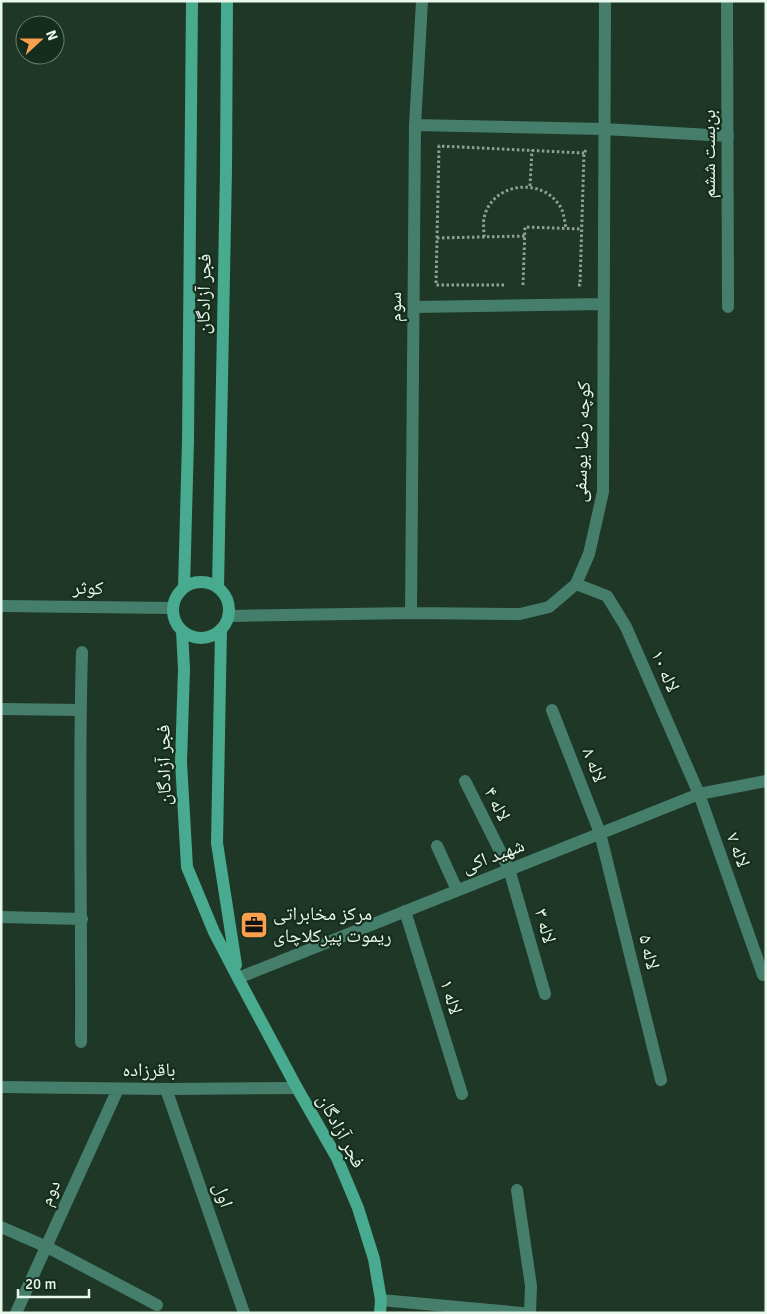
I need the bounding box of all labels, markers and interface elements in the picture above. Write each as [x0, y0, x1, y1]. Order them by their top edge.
north arrow [15, 15, 65, 65]
text: N [42, 28, 61, 43]
street label: بن‌بست ششم [697, 110, 721, 199]
street label: فجر آزادگان [191, 253, 217, 334]
street label: سوم [383, 292, 408, 322]
street label: کوچه رضا یوسفی [568, 381, 596, 503]
street label: کوثر [71, 576, 104, 600]
street label: لاله ۱۰ [645, 646, 685, 696]
street label: فجر آزادگان [151, 724, 177, 805]
street label: لاله ۸ [576, 744, 612, 786]
street label: لاله ۴ [478, 783, 516, 825]
street label: لاله ۷ [721, 829, 755, 871]
street label: شهید اکی [458, 833, 528, 879]
place label: مرکز مخابراتی ریموت پیرکلاچای [273, 902, 392, 948]
street label: لاله ۳ [529, 906, 561, 946]
office icon: مرکز مخابراتی ریموت پیرکلاچای [239, 910, 269, 940]
street label: لاله ۵ [633, 932, 665, 972]
street label: لاله ۱ [434, 977, 468, 1017]
street label: باقرزاده [122, 1058, 176, 1082]
street label: فجر آزادگان [311, 1090, 371, 1172]
street label: دوم [34, 1176, 67, 1210]
street label: اول [208, 1179, 238, 1211]
scale bar [18, 1266, 89, 1298]
text: 20 m [25, 1275, 56, 1293]

